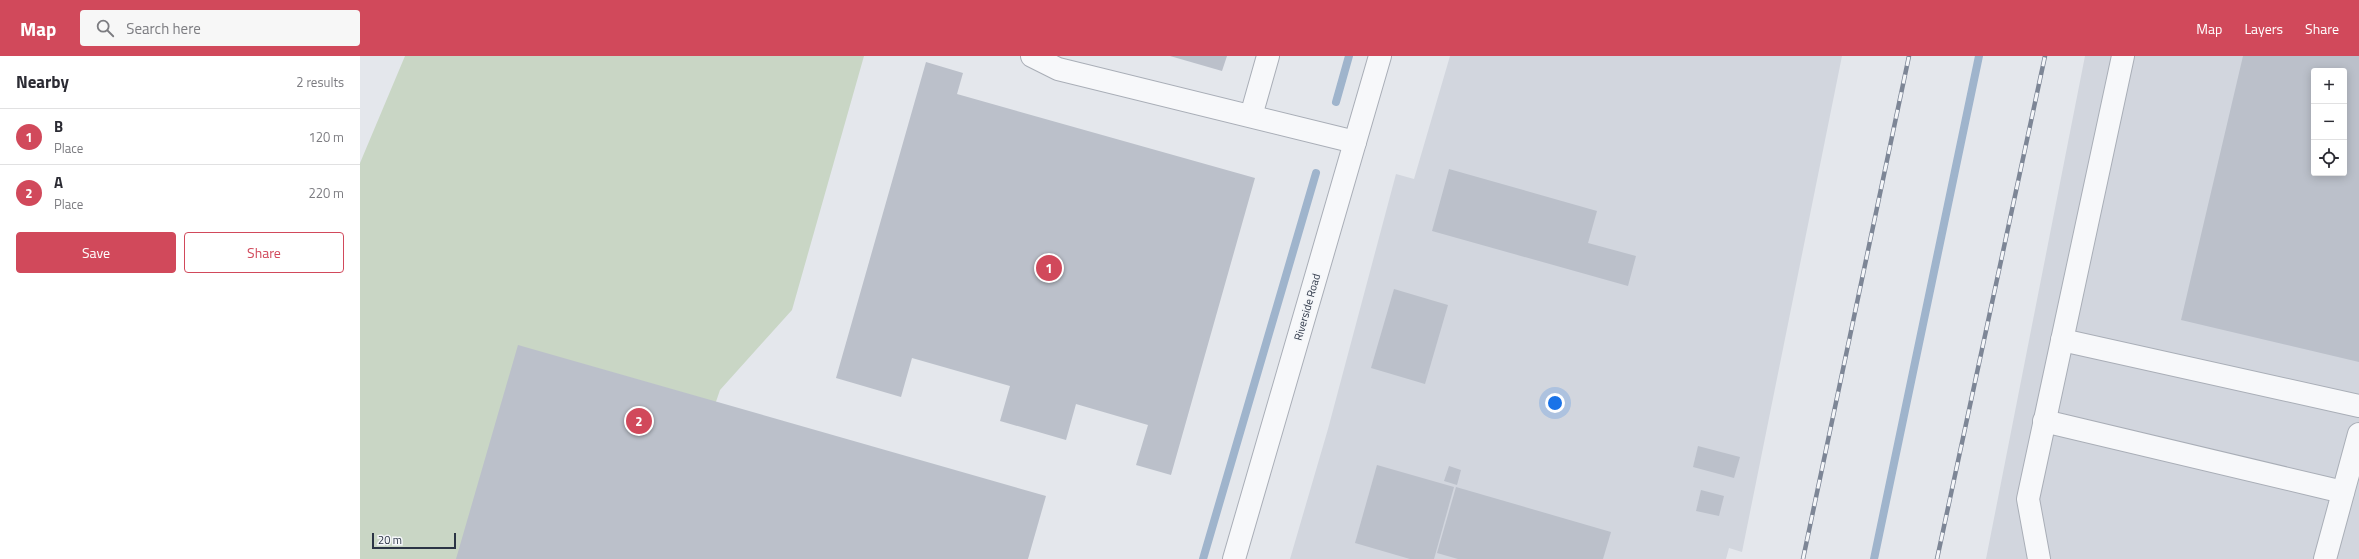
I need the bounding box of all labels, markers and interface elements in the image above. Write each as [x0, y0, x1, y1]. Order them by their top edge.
search box [80, 10, 360, 46]
text: Map [20, 14, 56, 43]
icon: search [94, 17, 116, 39]
text: Search here [126, 17, 201, 40]
text: Map [2196, 18, 2222, 39]
text: Layers [2244, 18, 2283, 39]
text: Share [2305, 18, 2339, 39]
map controls [2311, 68, 2347, 176]
button: + [2311, 68, 2347, 104]
text: Nearby [16, 69, 69, 95]
text: 2 results [296, 72, 344, 92]
button: − [2311, 104, 2347, 140]
text: B [54, 115, 63, 138]
text: 1 [25, 127, 33, 147]
text: 120 m [308, 127, 344, 147]
text: Place [54, 138, 83, 158]
button: locate [2311, 140, 2347, 176]
text: A [54, 171, 63, 194]
text: 2 [25, 183, 33, 203]
text: 220 m [308, 183, 344, 203]
text: Place [54, 194, 83, 214]
button: Save [16, 232, 176, 273]
button: Share [184, 232, 344, 273]
pin: 1 [1036, 253, 1062, 283]
street label: Riverside Road [1290, 272, 1324, 342]
your location [1545, 393, 1565, 413]
pin: 2 [626, 406, 652, 436]
scale bar [372, 531, 456, 550]
text: 20 m [378, 532, 402, 548]

